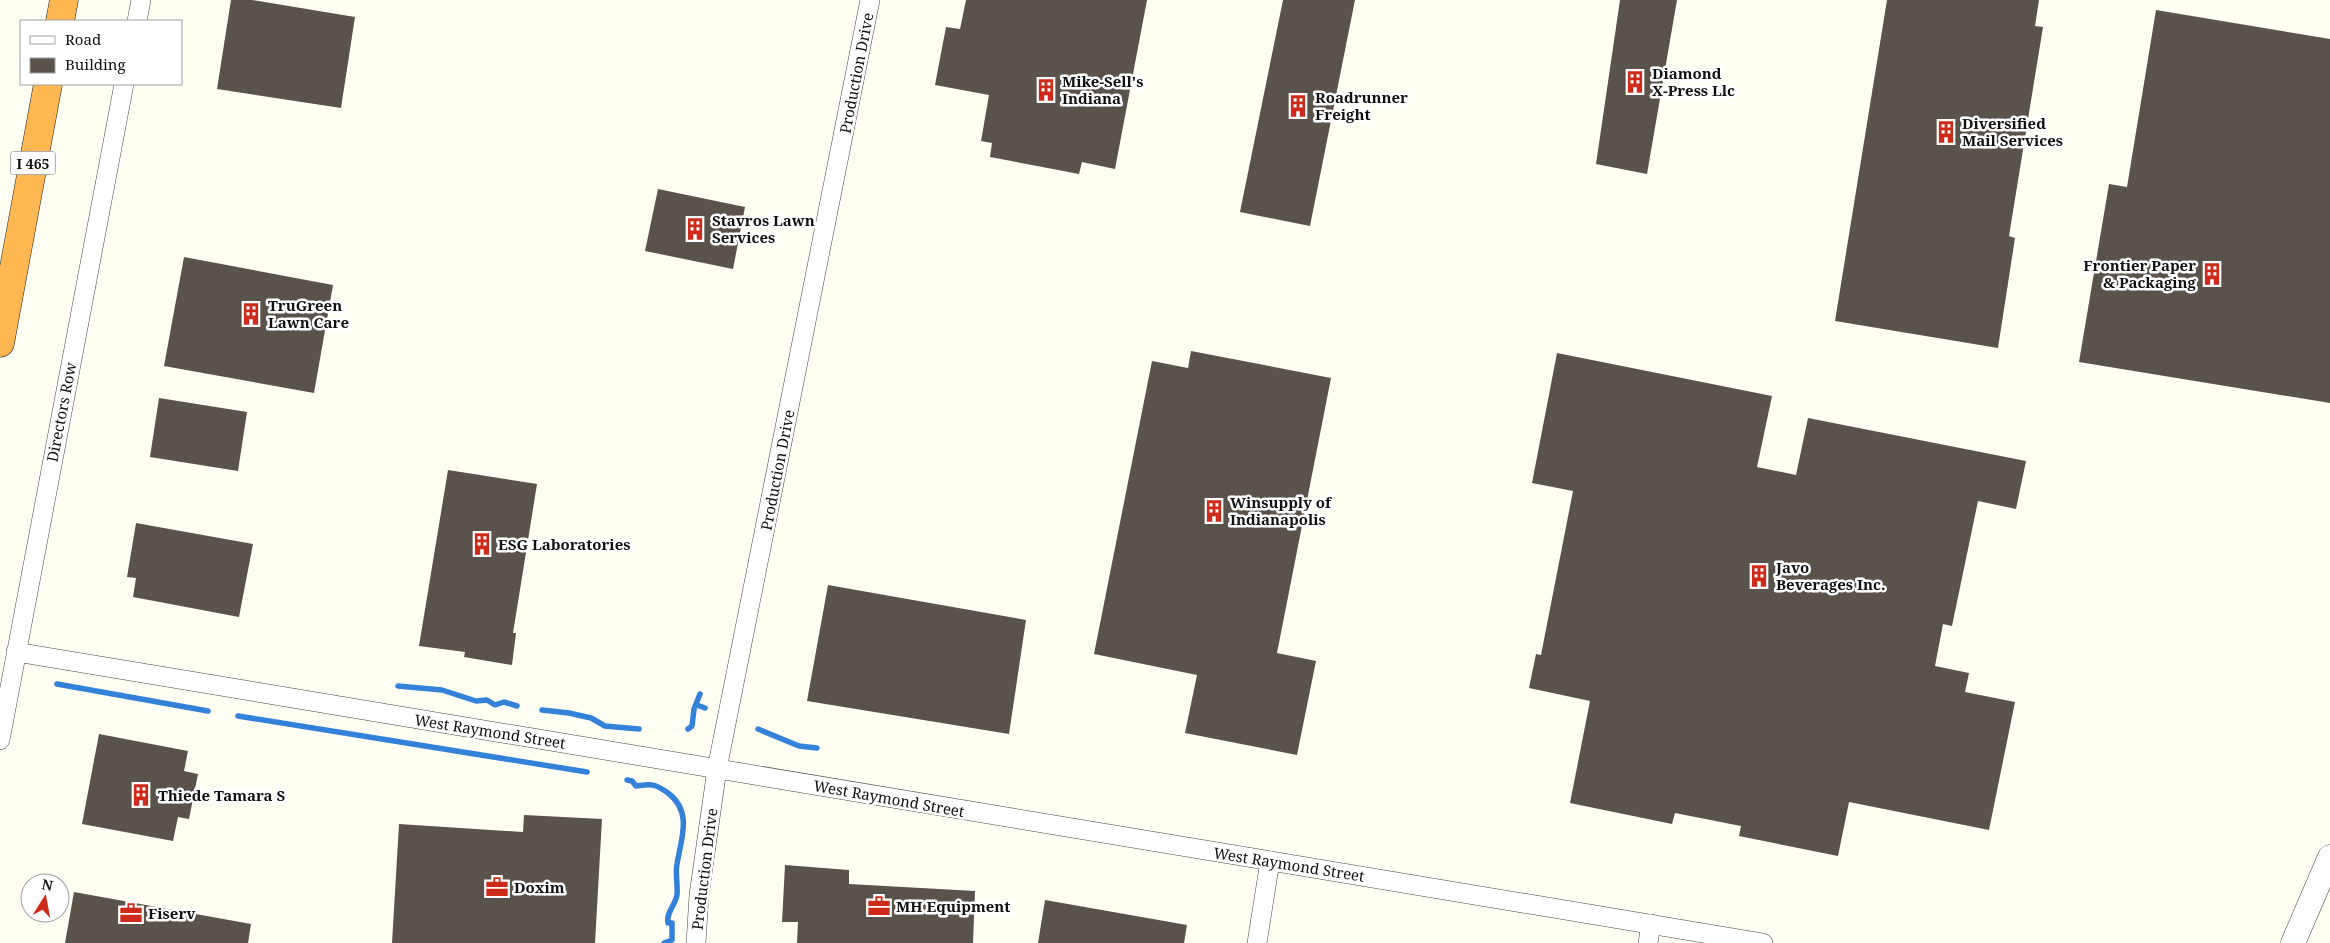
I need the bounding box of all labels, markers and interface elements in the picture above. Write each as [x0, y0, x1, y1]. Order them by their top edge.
street label: Production Drive [834, 11, 878, 135]
legend [20, 20, 182, 85]
text: Road [65, 29, 101, 49]
text: Building [65, 54, 126, 74]
place label: Diamond X-Press Llc [1652, 63, 1735, 100]
building icon: Diamond X-Press Llc [1622, 69, 1648, 95]
place label: Mike-Sell's Indiana [1062, 71, 1143, 108]
building icon: Mike-Sell's Indiana [1033, 77, 1059, 103]
place label: Roadrunner Freight [1315, 87, 1408, 124]
building icon: Roadrunner Freight [1285, 93, 1311, 119]
place label: Diversified Mail Services [1962, 113, 2063, 150]
building icon: Diversified Mail Services [1933, 119, 1959, 145]
road number: I 465 [10, 152, 56, 174]
place label: Stavros Lawn Services [712, 210, 815, 247]
building icon: Stavros Lawn Services [682, 216, 708, 242]
place label: Frontier Paper & Packaging [2083, 255, 2197, 292]
building icon: Frontier Paper & Packaging [2199, 261, 2225, 287]
place label: TruGreen Lawn Care [268, 295, 349, 332]
building icon: TruGreen Lawn Care [238, 301, 264, 327]
street label: Directors Row [42, 360, 80, 464]
street label: Production Drive [755, 408, 799, 532]
place label: Winsupply of Indianapolis [1230, 492, 1333, 529]
building icon: Winsupply of Indianapolis [1201, 498, 1227, 524]
building icon: ESG Laboratories [469, 531, 495, 557]
place label: ESG Laboratories [498, 534, 630, 554]
place label: Javo Beverages Inc. [1775, 557, 1885, 594]
building icon: Javo Beverages Inc. [1746, 563, 1772, 589]
street label: West Raymond Street [413, 709, 567, 753]
street label: West Raymond Street [812, 775, 966, 821]
building icon: Thiede Tamara S [128, 782, 154, 808]
place label: Thiede Tamara S [158, 785, 285, 805]
street label: Production Drive [687, 807, 721, 931]
street label: West Raymond Street [1212, 842, 1366, 886]
north arrow [20, 873, 70, 923]
text: N [40, 874, 55, 895]
office icon: Doxim [484, 874, 510, 900]
place label: Doxim [514, 877, 565, 897]
office icon: MH Equipment [866, 893, 892, 919]
place label: MH Equipment [896, 896, 1010, 916]
office icon: Fiserv [118, 900, 144, 926]
place label: Fiserv [148, 903, 196, 923]

